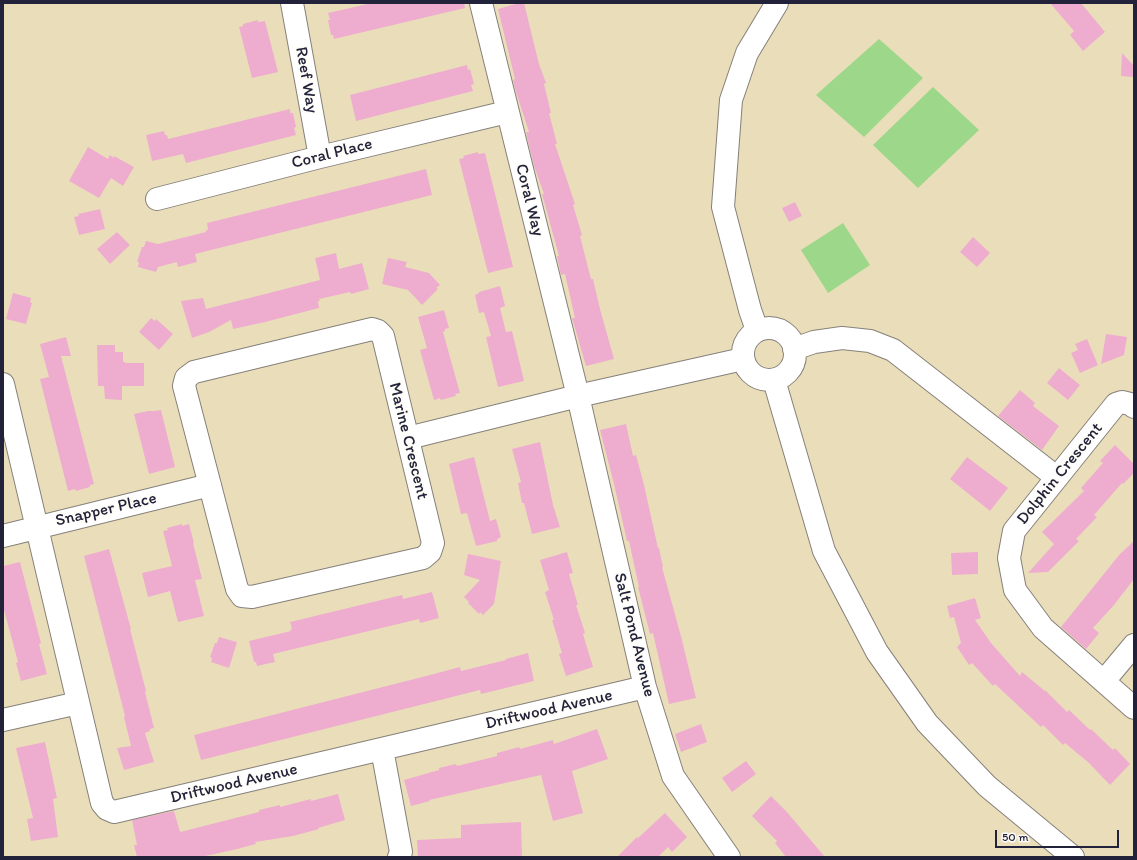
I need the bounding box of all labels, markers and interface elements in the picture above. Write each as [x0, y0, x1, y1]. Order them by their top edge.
street label: Reef Way [290, 45, 322, 115]
street label: Coral Place [289, 134, 375, 174]
street label: Coral Way [510, 162, 548, 238]
street label: Marine Crescent [384, 381, 432, 501]
street label: Dolphin Crescent [1013, 419, 1107, 529]
street label: Snapper Place [53, 488, 159, 532]
street label: Salt Pond Avenue [609, 571, 659, 699]
street label: Driftwood Avenue [483, 685, 615, 735]
street label: Driftwood Avenue [168, 759, 300, 809]
scale bar [997, 822, 1121, 848]
text: 50 m [1002, 830, 1028, 844]

